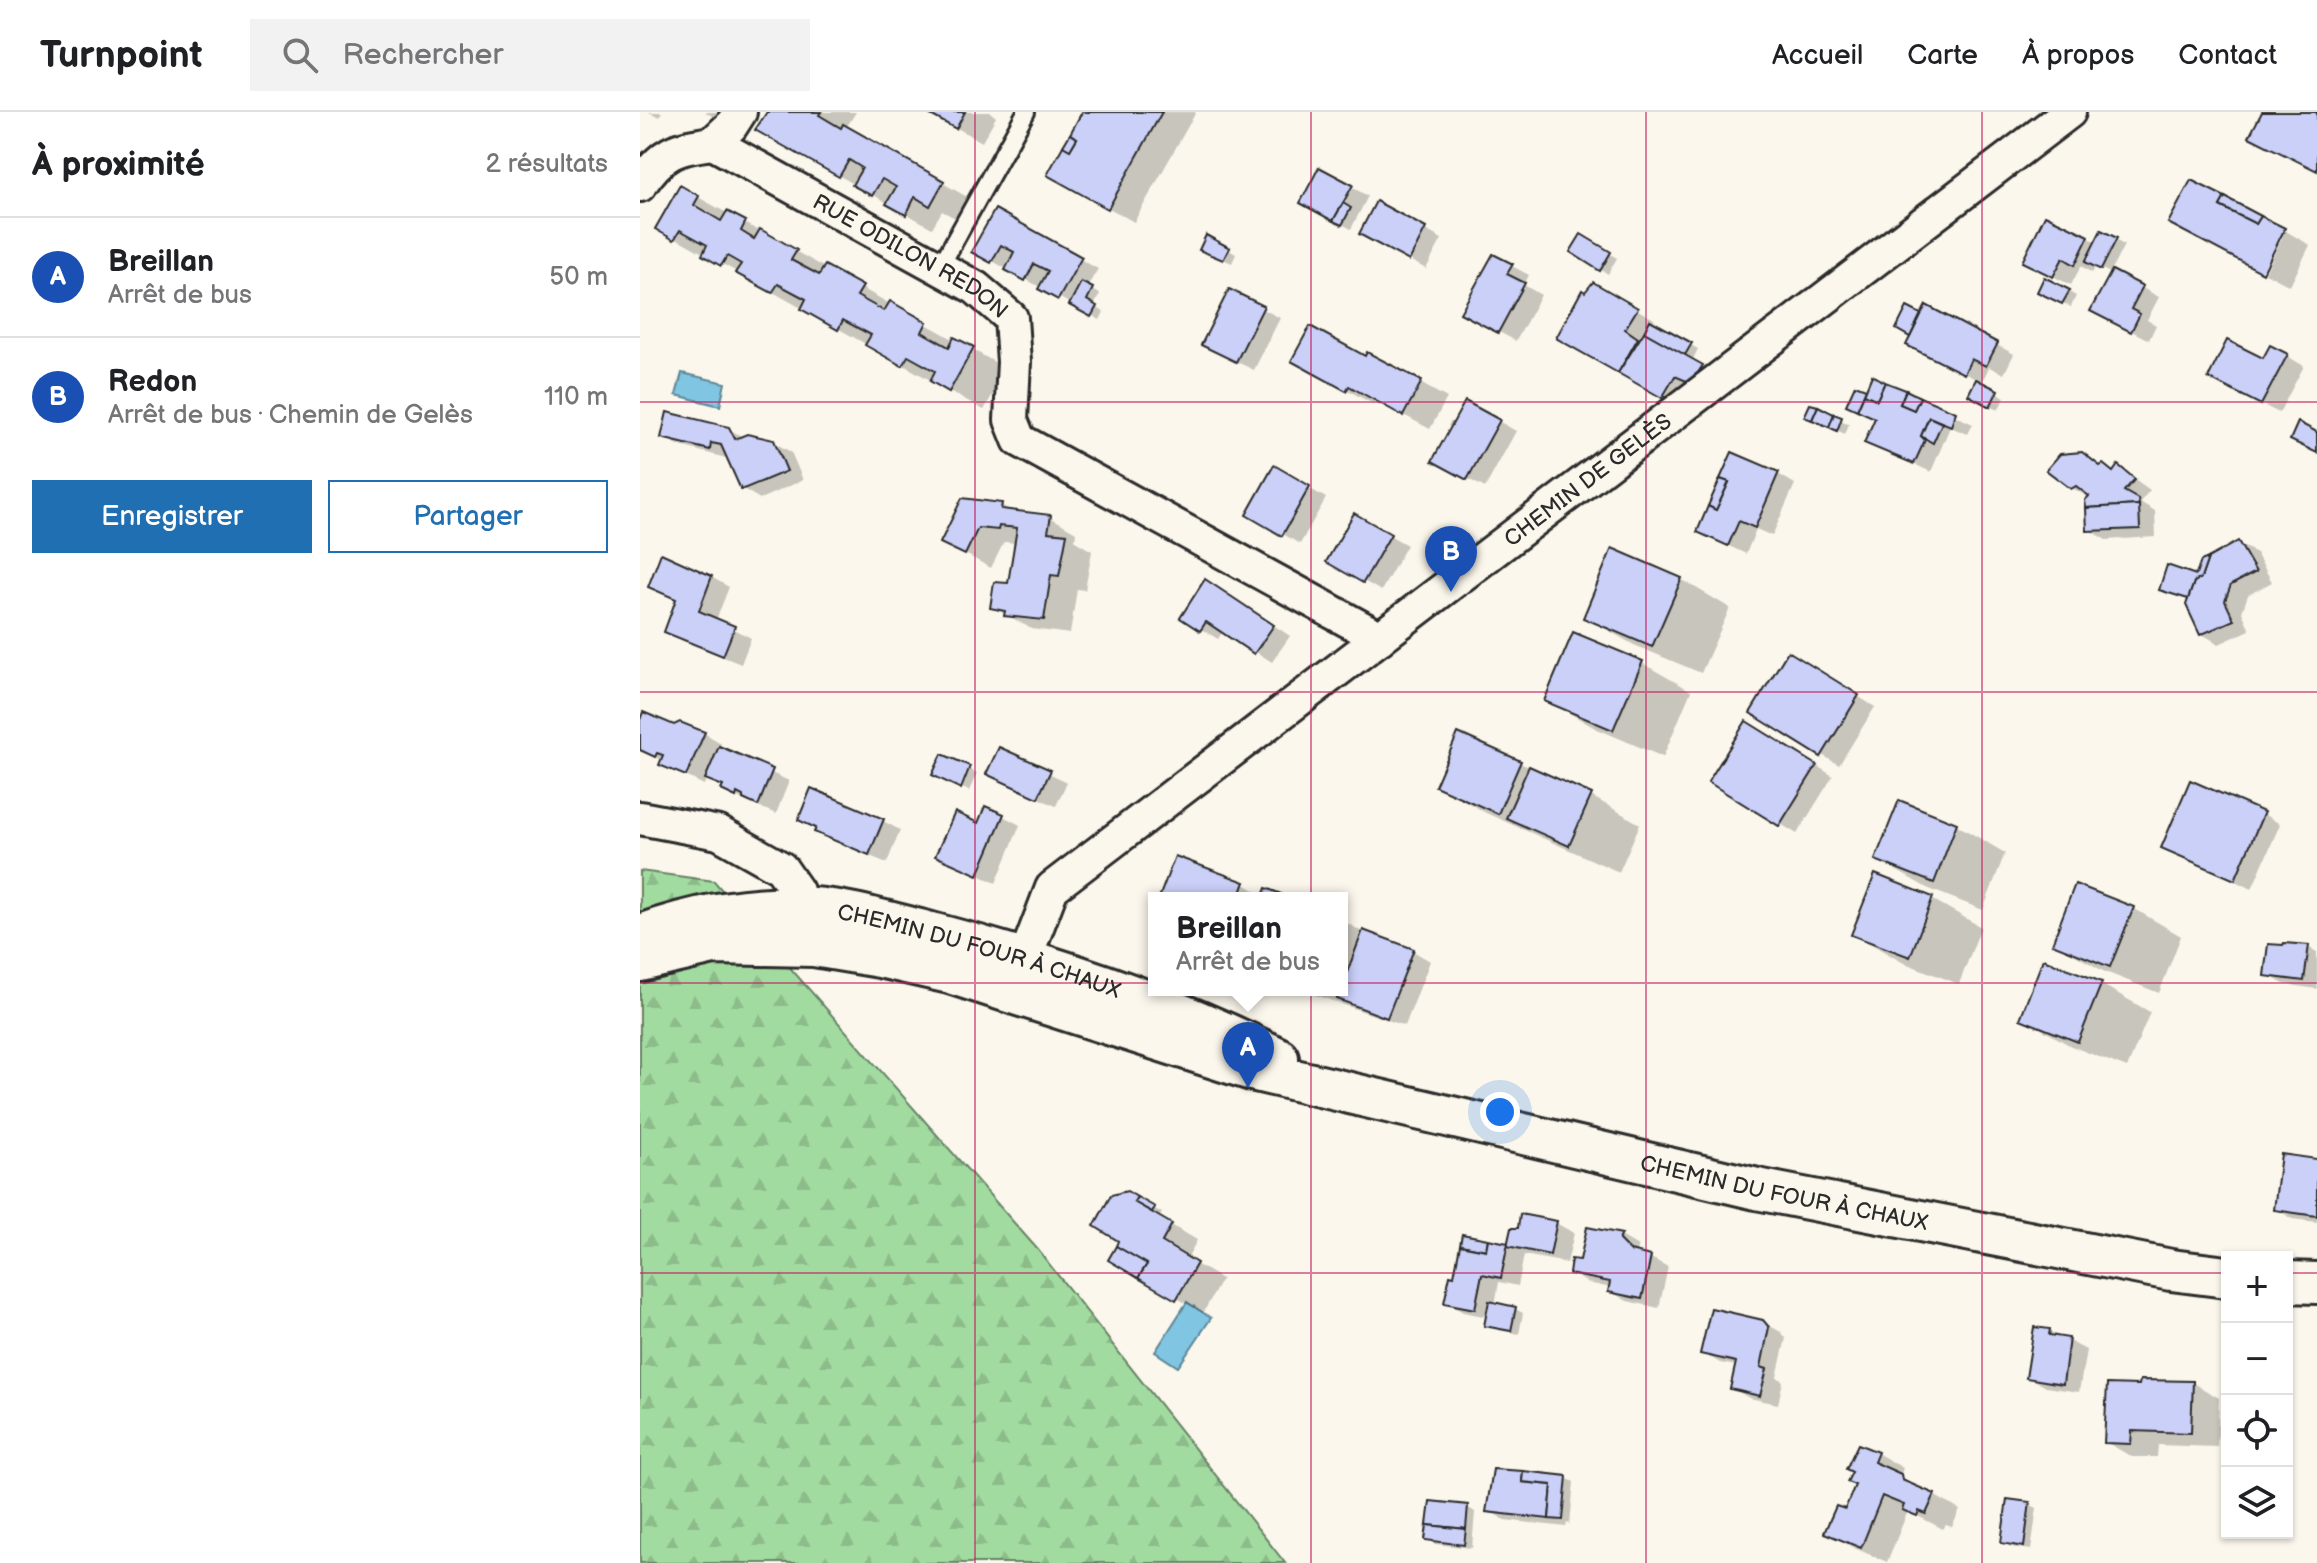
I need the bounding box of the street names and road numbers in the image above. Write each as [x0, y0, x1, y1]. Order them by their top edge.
street label: RUE ODILON REDON [808, 189, 1013, 325]
street label: CHEMIN DE GELÈS [1499, 408, 1677, 553]
street label: CHEMIN DU FOUR À CHAUX [835, 899, 1124, 1005]
street label: CHEMIN DU FOUR À CHAUX [1638, 1150, 1930, 1237]

